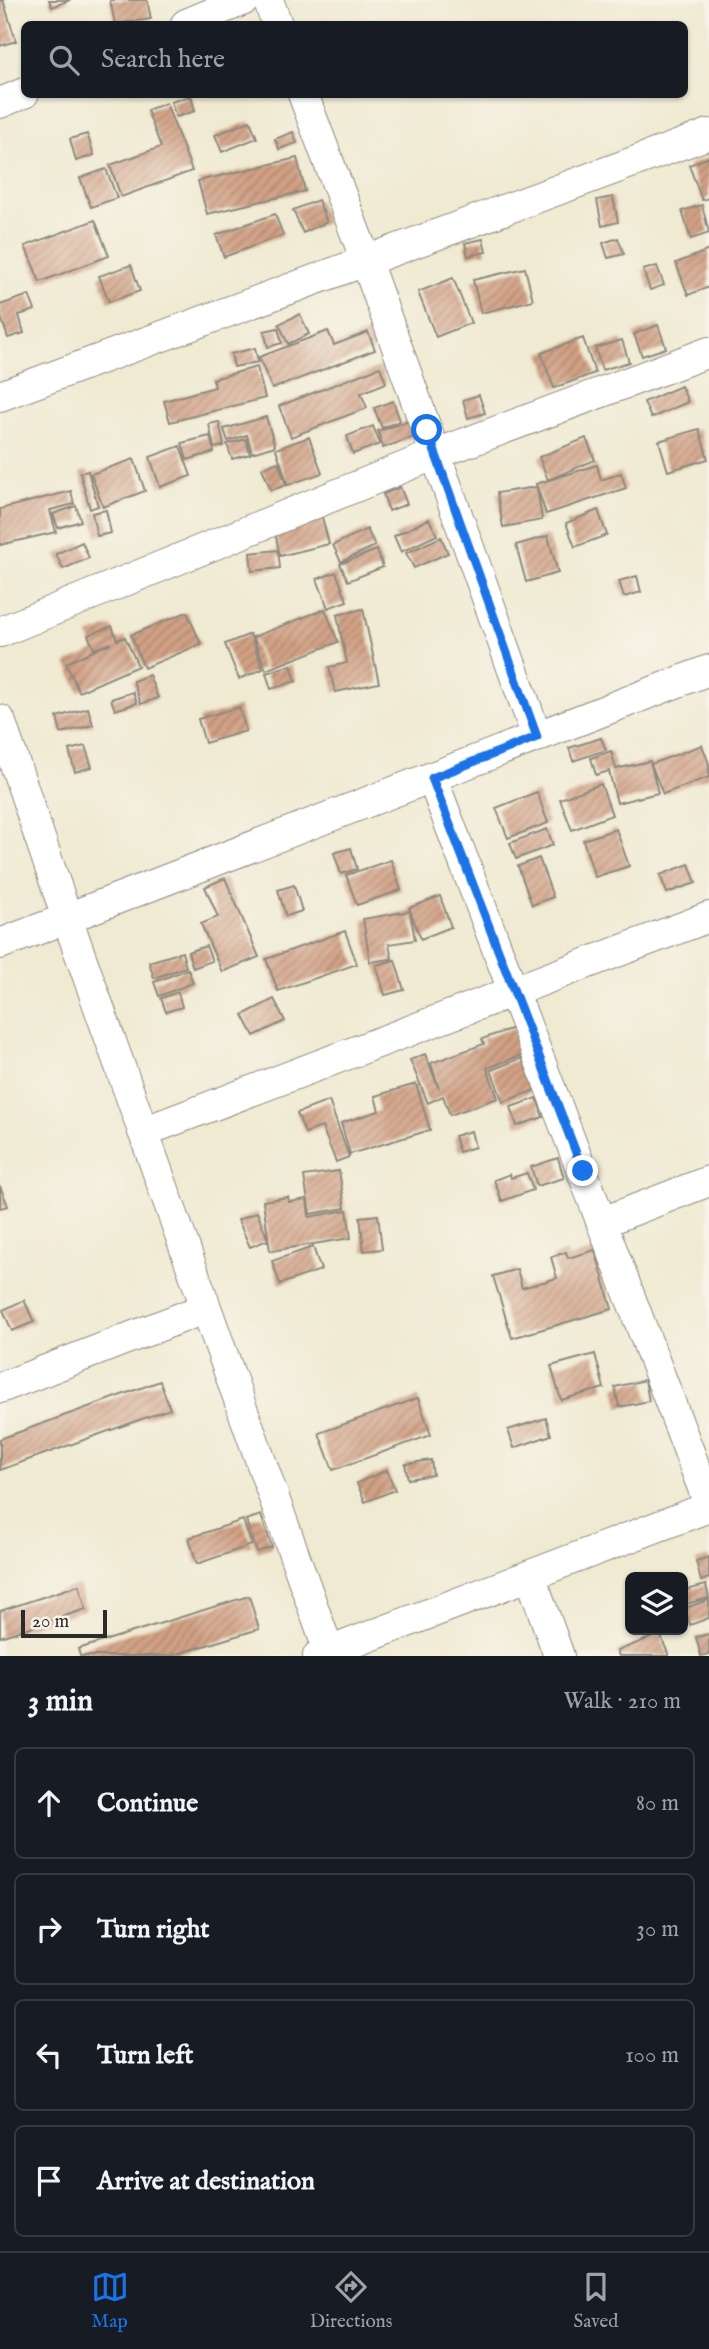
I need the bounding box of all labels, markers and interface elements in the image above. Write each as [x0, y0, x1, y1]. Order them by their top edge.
search box [21, 21, 688, 98]
icon: search [45, 41, 83, 79]
text: Search here [101, 43, 225, 76]
route start [411, 414, 442, 445]
route end [567, 1155, 598, 1186]
map controls [625, 1572, 688, 1635]
button: layers [625, 1572, 688, 1635]
scale bar [21, 1607, 107, 1639]
text: 20 m [32, 1610, 69, 1634]
text: 3 min [28, 1683, 93, 1721]
text: Walk · 210 m [564, 1687, 681, 1716]
icon: ahead [30, 1784, 68, 1822]
text: Continue [97, 1787, 198, 1820]
text: 80 m [636, 1789, 679, 1818]
icon: right [30, 1910, 68, 1948]
text: Turn right [97, 1913, 210, 1946]
text: 30 m [636, 1915, 679, 1944]
icon: left [30, 2036, 68, 2074]
text: Turn left [97, 2039, 194, 2072]
text: 100 m [625, 2041, 679, 2070]
icon: arrive [30, 2162, 68, 2200]
text: Arrive at destination [97, 2165, 315, 2198]
tab: Map [91, 2268, 129, 2334]
tab: Directions [310, 2268, 392, 2334]
tab: Saved [573, 2268, 618, 2334]

